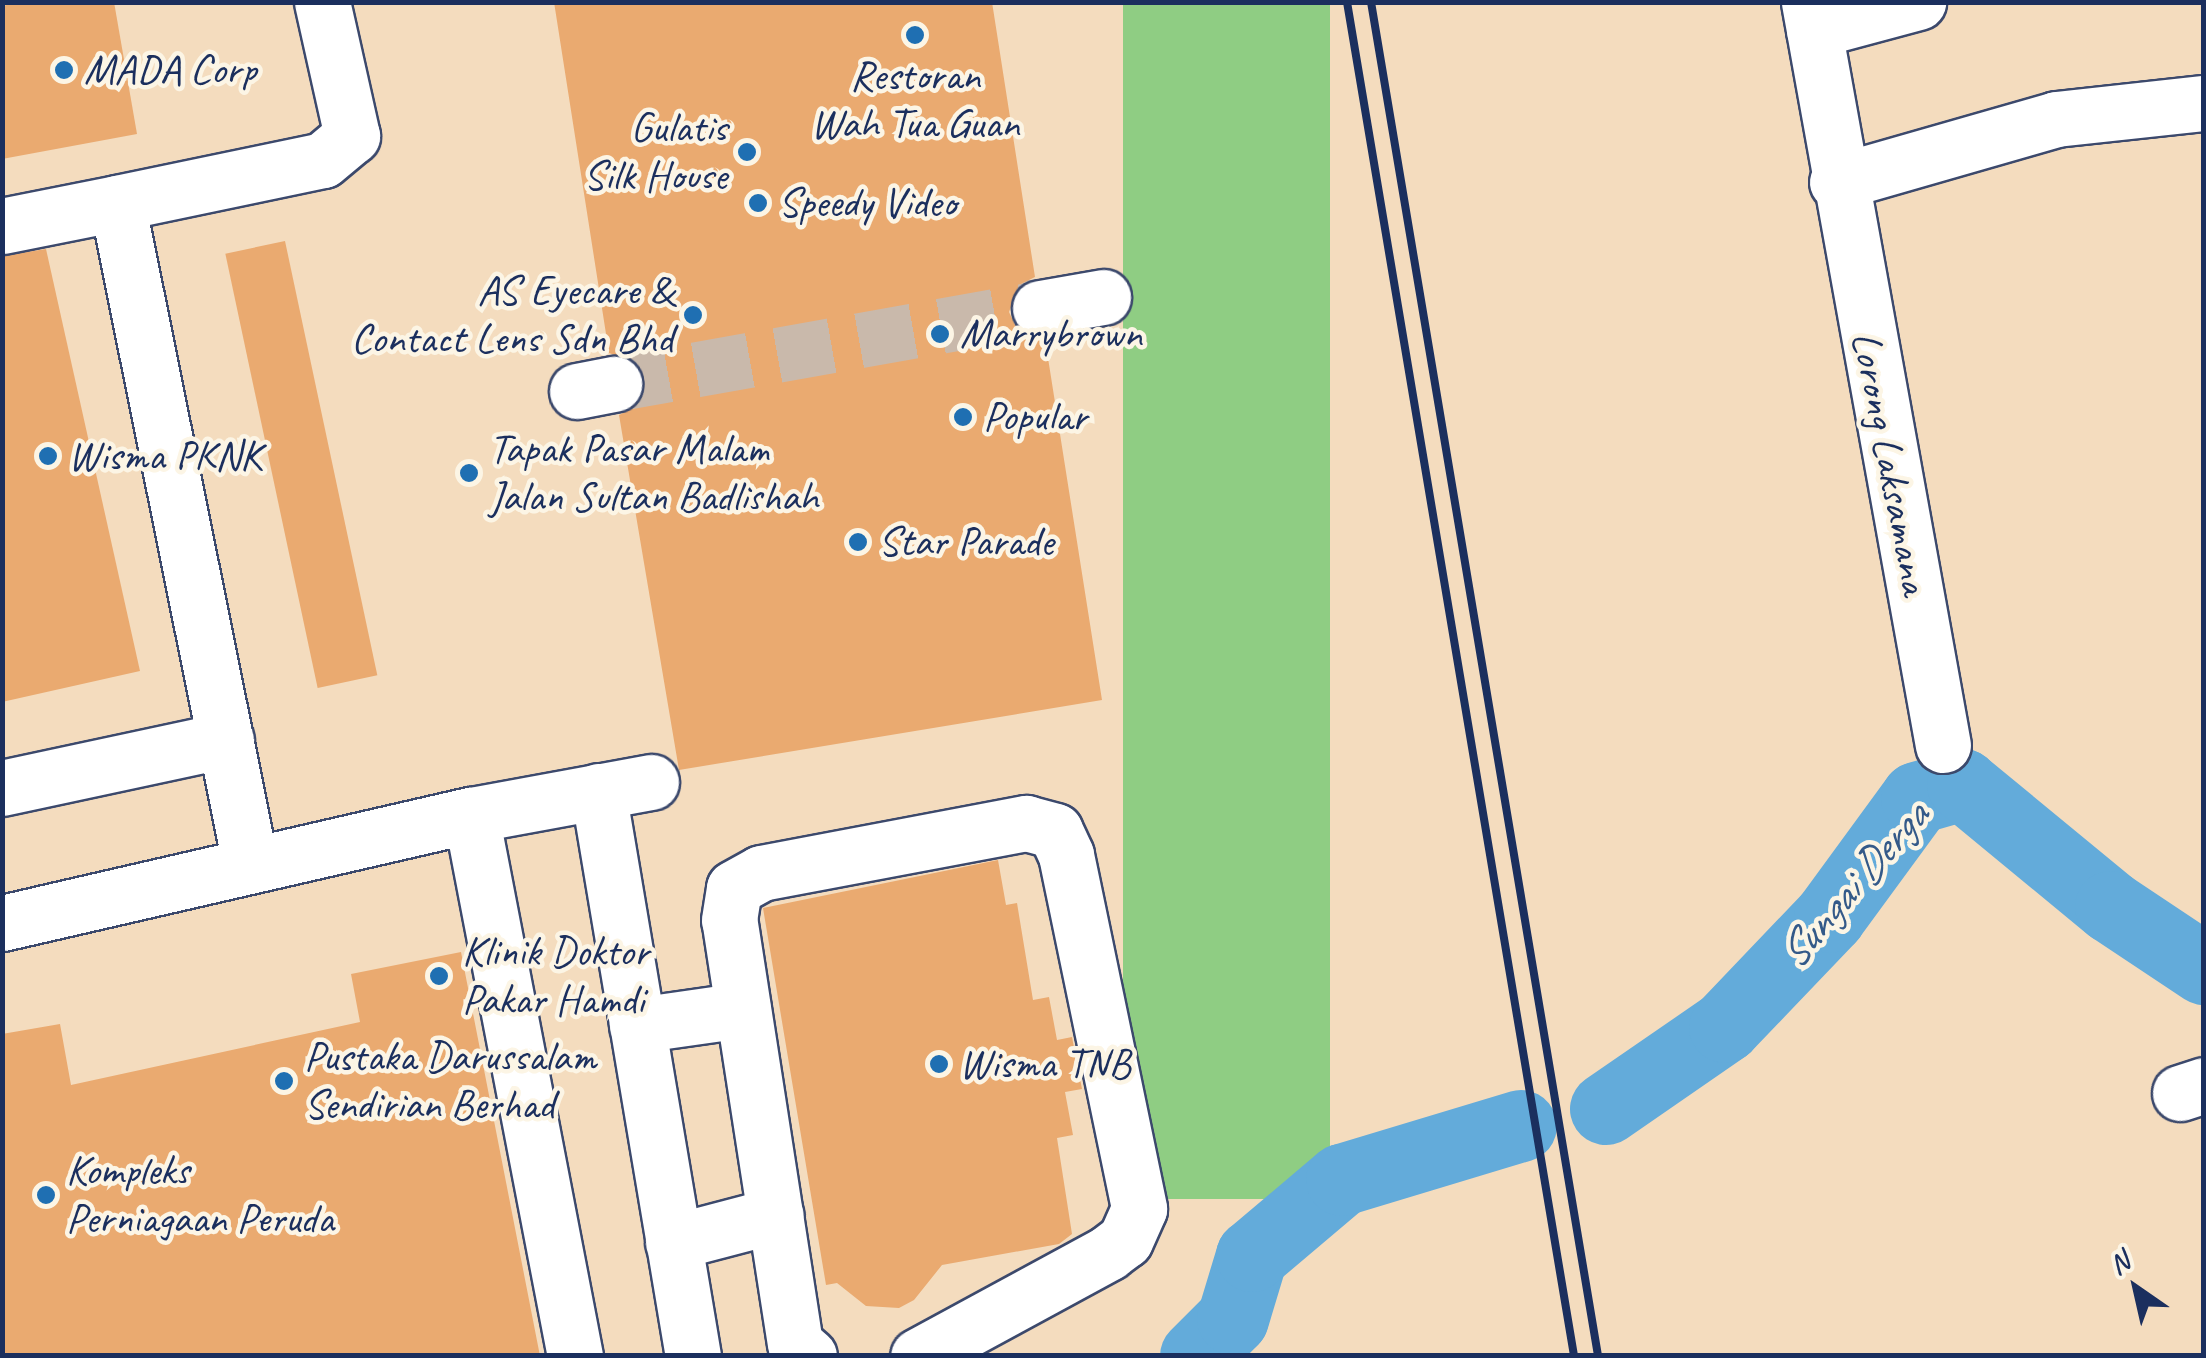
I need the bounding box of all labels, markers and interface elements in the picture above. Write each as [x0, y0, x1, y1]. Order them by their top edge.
marker: Restoran Wah Tua Guan [904, 24, 926, 46]
place label: MADA Corp [84, 45, 256, 95]
place label: Restoran Wah Tua Guan [811, 51, 1019, 150]
marker: MADA Corp [53, 59, 75, 81]
place label: Gulatis Silk House [583, 103, 727, 202]
marker: Gulatis Silk House [736, 141, 758, 163]
place label: Speedy Video [778, 178, 956, 228]
marker: Speedy Video [747, 192, 769, 214]
place label: AS Eyecare & Contact Lens Sdn Bhd [351, 266, 673, 364]
marker: AS Eyecare & Contact Lens Sdn Bhd [682, 304, 704, 326]
place label: Marrybrown [960, 309, 1142, 359]
marker: Marrybrown [929, 323, 951, 345]
street label: Lorong Laksamana [1840, 327, 1940, 599]
place label: Popular [983, 392, 1087, 442]
marker: Popular [952, 406, 974, 428]
place label: Tapak Pasar Malam Jalan Sultan Badlishah [489, 424, 817, 522]
place label: Wisma PKNK [68, 431, 259, 481]
marker: Wisma PKNK [37, 445, 59, 467]
marker: Tapak Pasar Malam Jalan Sultan Badlishah [458, 462, 480, 484]
place label: Star Parade [878, 517, 1055, 567]
marker: Star Parade [847, 531, 869, 553]
water label: Sungai Derga [1766, 791, 1940, 979]
place label: Klinik Doktor Pakar Hamdi [462, 927, 649, 1026]
marker: Klinik Doktor Pakar Hamdi [426, 963, 452, 989]
place label: Pustaka Darussalam Sendirian Berhad [304, 1032, 596, 1130]
place label: Wisma TNB [959, 1039, 1129, 1089]
marker: Wisma TNB [928, 1053, 950, 1075]
marker: Pustaka Darussalam Sendirian Berhad [273, 1070, 295, 1092]
place label: Kompleks Perniagaan Peruda [66, 1146, 333, 1244]
marker: Kompleks Perniagaan Peruda [35, 1184, 57, 1206]
north arrow [2086, 1238, 2186, 1338]
text: N [2102, 1243, 2136, 1282]

